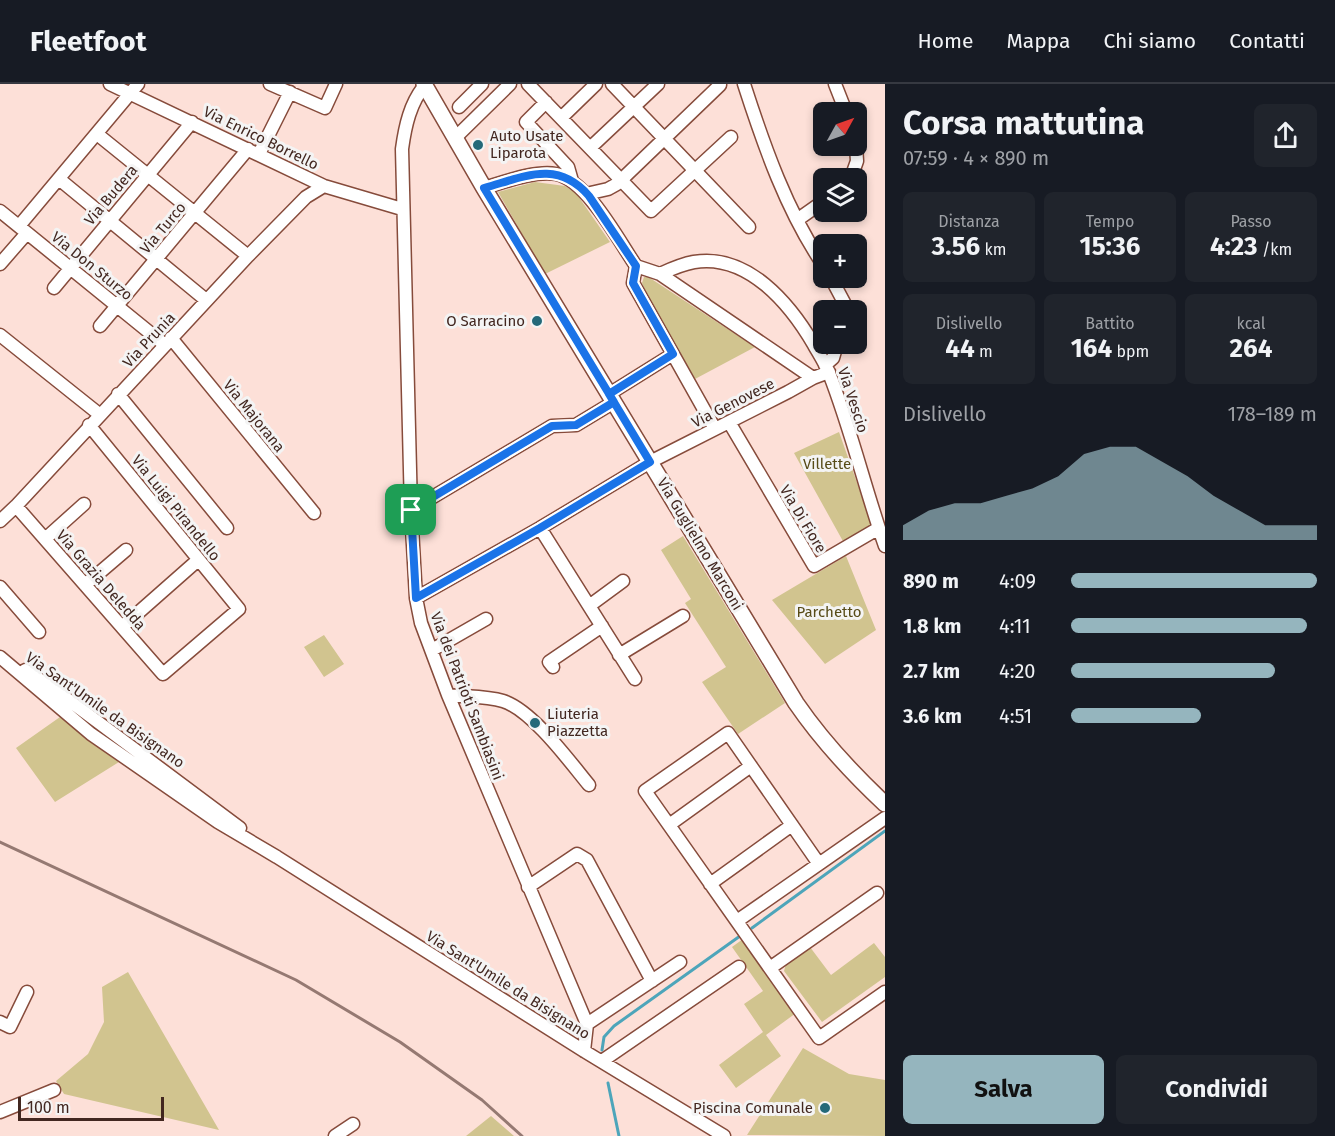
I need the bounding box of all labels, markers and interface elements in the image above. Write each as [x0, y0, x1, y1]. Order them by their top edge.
text: Fleetfoot [30, 25, 146, 58]
text: Home [917, 28, 973, 54]
text: Mappa [1006, 28, 1070, 54]
text: Chi siamo [1103, 28, 1196, 54]
text: Contatti [1229, 28, 1305, 54]
street label: Via Enrico Borrello [201, 102, 321, 174]
north arrow [813, 102, 867, 156]
map controls [813, 102, 867, 354]
text: Corsa mattutina [903, 103, 1144, 143]
button: share [1254, 104, 1317, 167]
place label: Auto Usate Liparota [490, 127, 564, 162]
marker: Auto Usate Liparota [471, 138, 485, 152]
text: 07:59 · 4 × 890 m [903, 146, 1049, 170]
street label: Via Budera [81, 161, 141, 229]
button: layers [813, 168, 867, 222]
street label: Via Turco [136, 199, 190, 257]
text: Distanza [938, 212, 1000, 231]
text: Tempo [1086, 212, 1134, 231]
text: Passo [1230, 212, 1272, 231]
street label: Via Don Sturzo [48, 228, 136, 304]
text: 3.56 [932, 231, 980, 262]
text: 15:36 [1080, 231, 1140, 262]
text: 4:23 [1210, 231, 1258, 262]
button: + [813, 234, 867, 288]
text: km [980, 240, 1006, 259]
text: /km [1258, 240, 1292, 259]
button: − [813, 300, 867, 354]
street label: Via Prunia [119, 309, 179, 371]
place label: O Sarracino [446, 312, 525, 330]
marker: O Sarracino [530, 314, 544, 328]
text: Dislivello [936, 314, 1002, 333]
text: Battito [1085, 314, 1135, 333]
text: kcal [1237, 314, 1265, 333]
text: 44 [945, 333, 975, 364]
text: 164 [1071, 333, 1112, 364]
text: 264 [1230, 333, 1272, 364]
text: m [975, 342, 993, 361]
text: bpm [1112, 342, 1149, 361]
street label: Via Vescio [834, 365, 872, 435]
street label: Via Genovese [689, 374, 777, 432]
street label: Via Majorana [219, 376, 289, 456]
text: Dislivello [903, 402, 986, 426]
text: 178–189 m [1228, 402, 1317, 426]
street label: Via Luigi Pirandello [128, 452, 224, 564]
park label: Villette [803, 455, 851, 473]
street label: Via Guglielmo Marconi [653, 475, 747, 613]
street label: Via Di Fiore [776, 482, 830, 556]
pin [385, 484, 436, 535]
icon: arrive [394, 493, 427, 526]
street label: Via Grazia Deledda [53, 526, 149, 634]
text: 890 m [903, 569, 959, 593]
text: 4:09 [999, 569, 1036, 593]
park label: Parchetto [797, 603, 861, 621]
street label: Via dei Patrioti Sambiasini [427, 609, 507, 783]
text: 1.8 km [903, 614, 961, 638]
text: 4:11 [999, 614, 1031, 638]
street label: Via Sant'Umile da Bisignano [22, 648, 188, 772]
text: 2.7 km [903, 659, 960, 683]
text: 4:20 [999, 659, 1036, 683]
text: 3.6 km [903, 704, 962, 728]
text: 4:51 [999, 704, 1032, 728]
place label: Liuteria Piazzetta [547, 705, 608, 740]
marker: Liuteria Piazzetta [528, 716, 542, 730]
street label: Via Sant'Umile da Bisignano [423, 927, 593, 1043]
button: Salva [903, 1055, 1104, 1124]
button: Condividi [1116, 1055, 1317, 1124]
scale bar [18, 1094, 164, 1122]
text: 100 m [27, 1098, 70, 1117]
place label: Piscina Comunale [693, 1099, 813, 1117]
marker: Piscina Comunale [818, 1101, 832, 1115]

